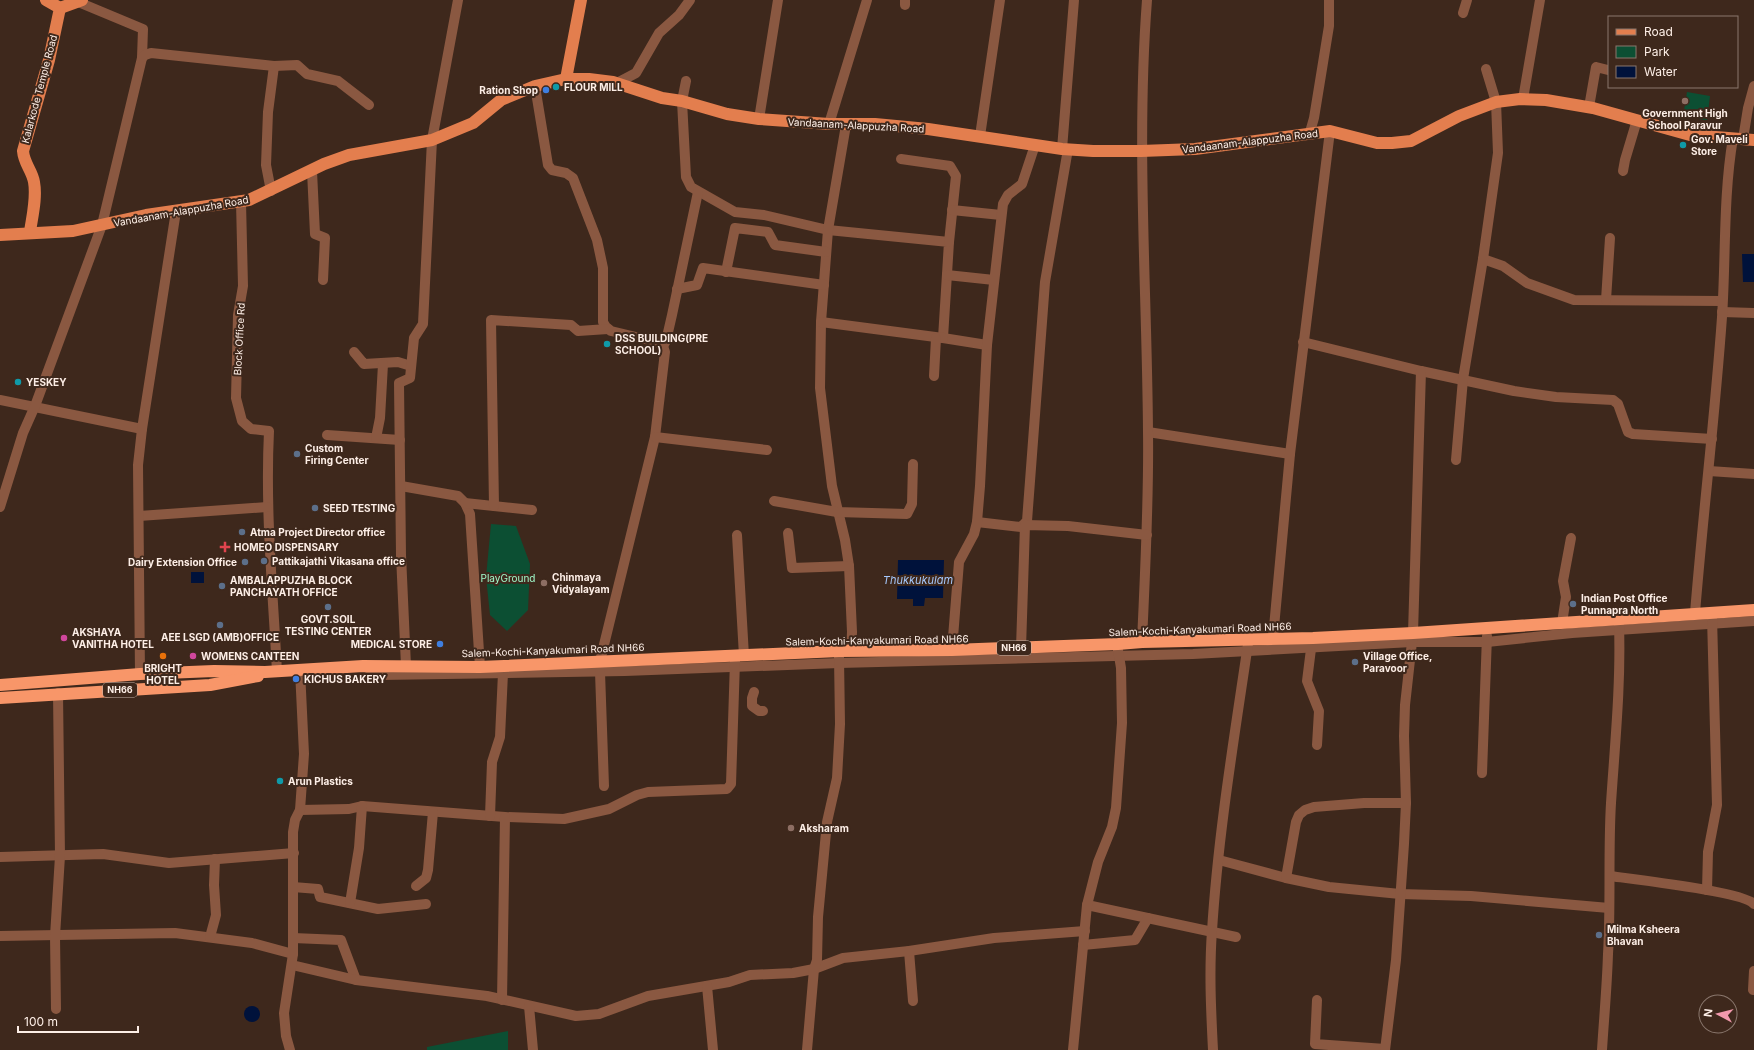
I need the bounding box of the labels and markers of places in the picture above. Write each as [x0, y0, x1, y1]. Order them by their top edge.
place label: FLOUR MILL [564, 81, 623, 93]
marker: FLOUR MILL [551, 82, 561, 92]
place label: Ration Shop [479, 84, 538, 96]
marker: Ration Shop [541, 85, 551, 95]
marker: Government High School Paravur [1680, 96, 1690, 106]
place label: Government High School Paravur [1642, 107, 1728, 131]
place label: Gov. Maveli Store [1691, 133, 1748, 157]
marker: Gov. Maveli Store [1678, 140, 1688, 150]
place label: DSS BUILDING(PRE SCHOOL) [615, 332, 708, 356]
marker: DSS BUILDING(PRE SCHOOL) [602, 339, 612, 349]
place label: YESKEY [26, 376, 67, 388]
marker: YESKEY [13, 377, 23, 387]
place label: Custom Firing Center [305, 442, 369, 467]
marker: Custom Firing Center [292, 449, 302, 459]
place label: SEED TESTING [323, 502, 396, 514]
marker: SEED TESTING [310, 503, 320, 513]
place label: Atma Project Director office [250, 526, 385, 538]
marker: Atma Project Director office [237, 527, 247, 537]
marker: HOMEO DISPENSARY [219, 541, 231, 553]
place label: HOMEO DISPENSARY [234, 541, 340, 553]
place label: Pattikajathi Vikasana office [272, 555, 405, 567]
place label: Dairy Extension Office [128, 556, 237, 569]
marker: Pattikajathi Vikasana office [259, 556, 269, 566]
marker: Dairy Extension Office [240, 557, 250, 567]
place label: Chinmaya Vidyalayam [552, 571, 610, 596]
place label: AMBALAPPUZHA BLOCK PANCHAYATH OFFICE [230, 574, 353, 598]
marker: Chinmaya Vidyalayam [539, 578, 549, 588]
marker: AMBALAPPUZHA BLOCK PANCHAYATH OFFICE [217, 581, 227, 591]
place label: Indian Post Office Punnapra North [1581, 592, 1668, 616]
marker: Indian Post Office Punnapra North [1568, 599, 1578, 609]
marker: GOVT.SOIL TESTING CENTER [323, 602, 333, 612]
place label: GOVT.SOIL TESTING CENTER [285, 613, 372, 637]
marker: AEE LSGD (AMB)OFFICE [215, 620, 225, 630]
place label: AKSHAYA VANITHA HOTEL [72, 626, 154, 650]
place label: AEE LSGD (AMB)OFFICE [161, 631, 279, 643]
marker: AKSHAYA VANITHA HOTEL [59, 633, 69, 643]
place label: MEDICAL STORE [351, 638, 432, 650]
marker: MEDICAL STORE [435, 639, 445, 649]
place label: WOMENS CANTEEN [201, 650, 299, 662]
place label: Village Office, Paravoor [1363, 650, 1432, 674]
marker: BRIGHT HOTEL [158, 651, 168, 661]
marker: WOMENS CANTEEN [188, 651, 198, 661]
marker: Village Office, Paravoor [1350, 657, 1360, 667]
place label: BRIGHT HOTEL [144, 662, 182, 686]
place label: KICHUS BAKERY [304, 673, 387, 685]
marker: KICHUS BAKERY [291, 674, 301, 684]
place label: Arun Plastics [288, 775, 353, 787]
marker: Arun Plastics [275, 776, 285, 786]
place label: Aksharam [799, 822, 849, 834]
marker: Aksharam [786, 823, 796, 833]
place label: Milma Ksheera Bhavan [1607, 923, 1680, 947]
marker: Milma Ksheera Bhavan [1594, 930, 1604, 940]

